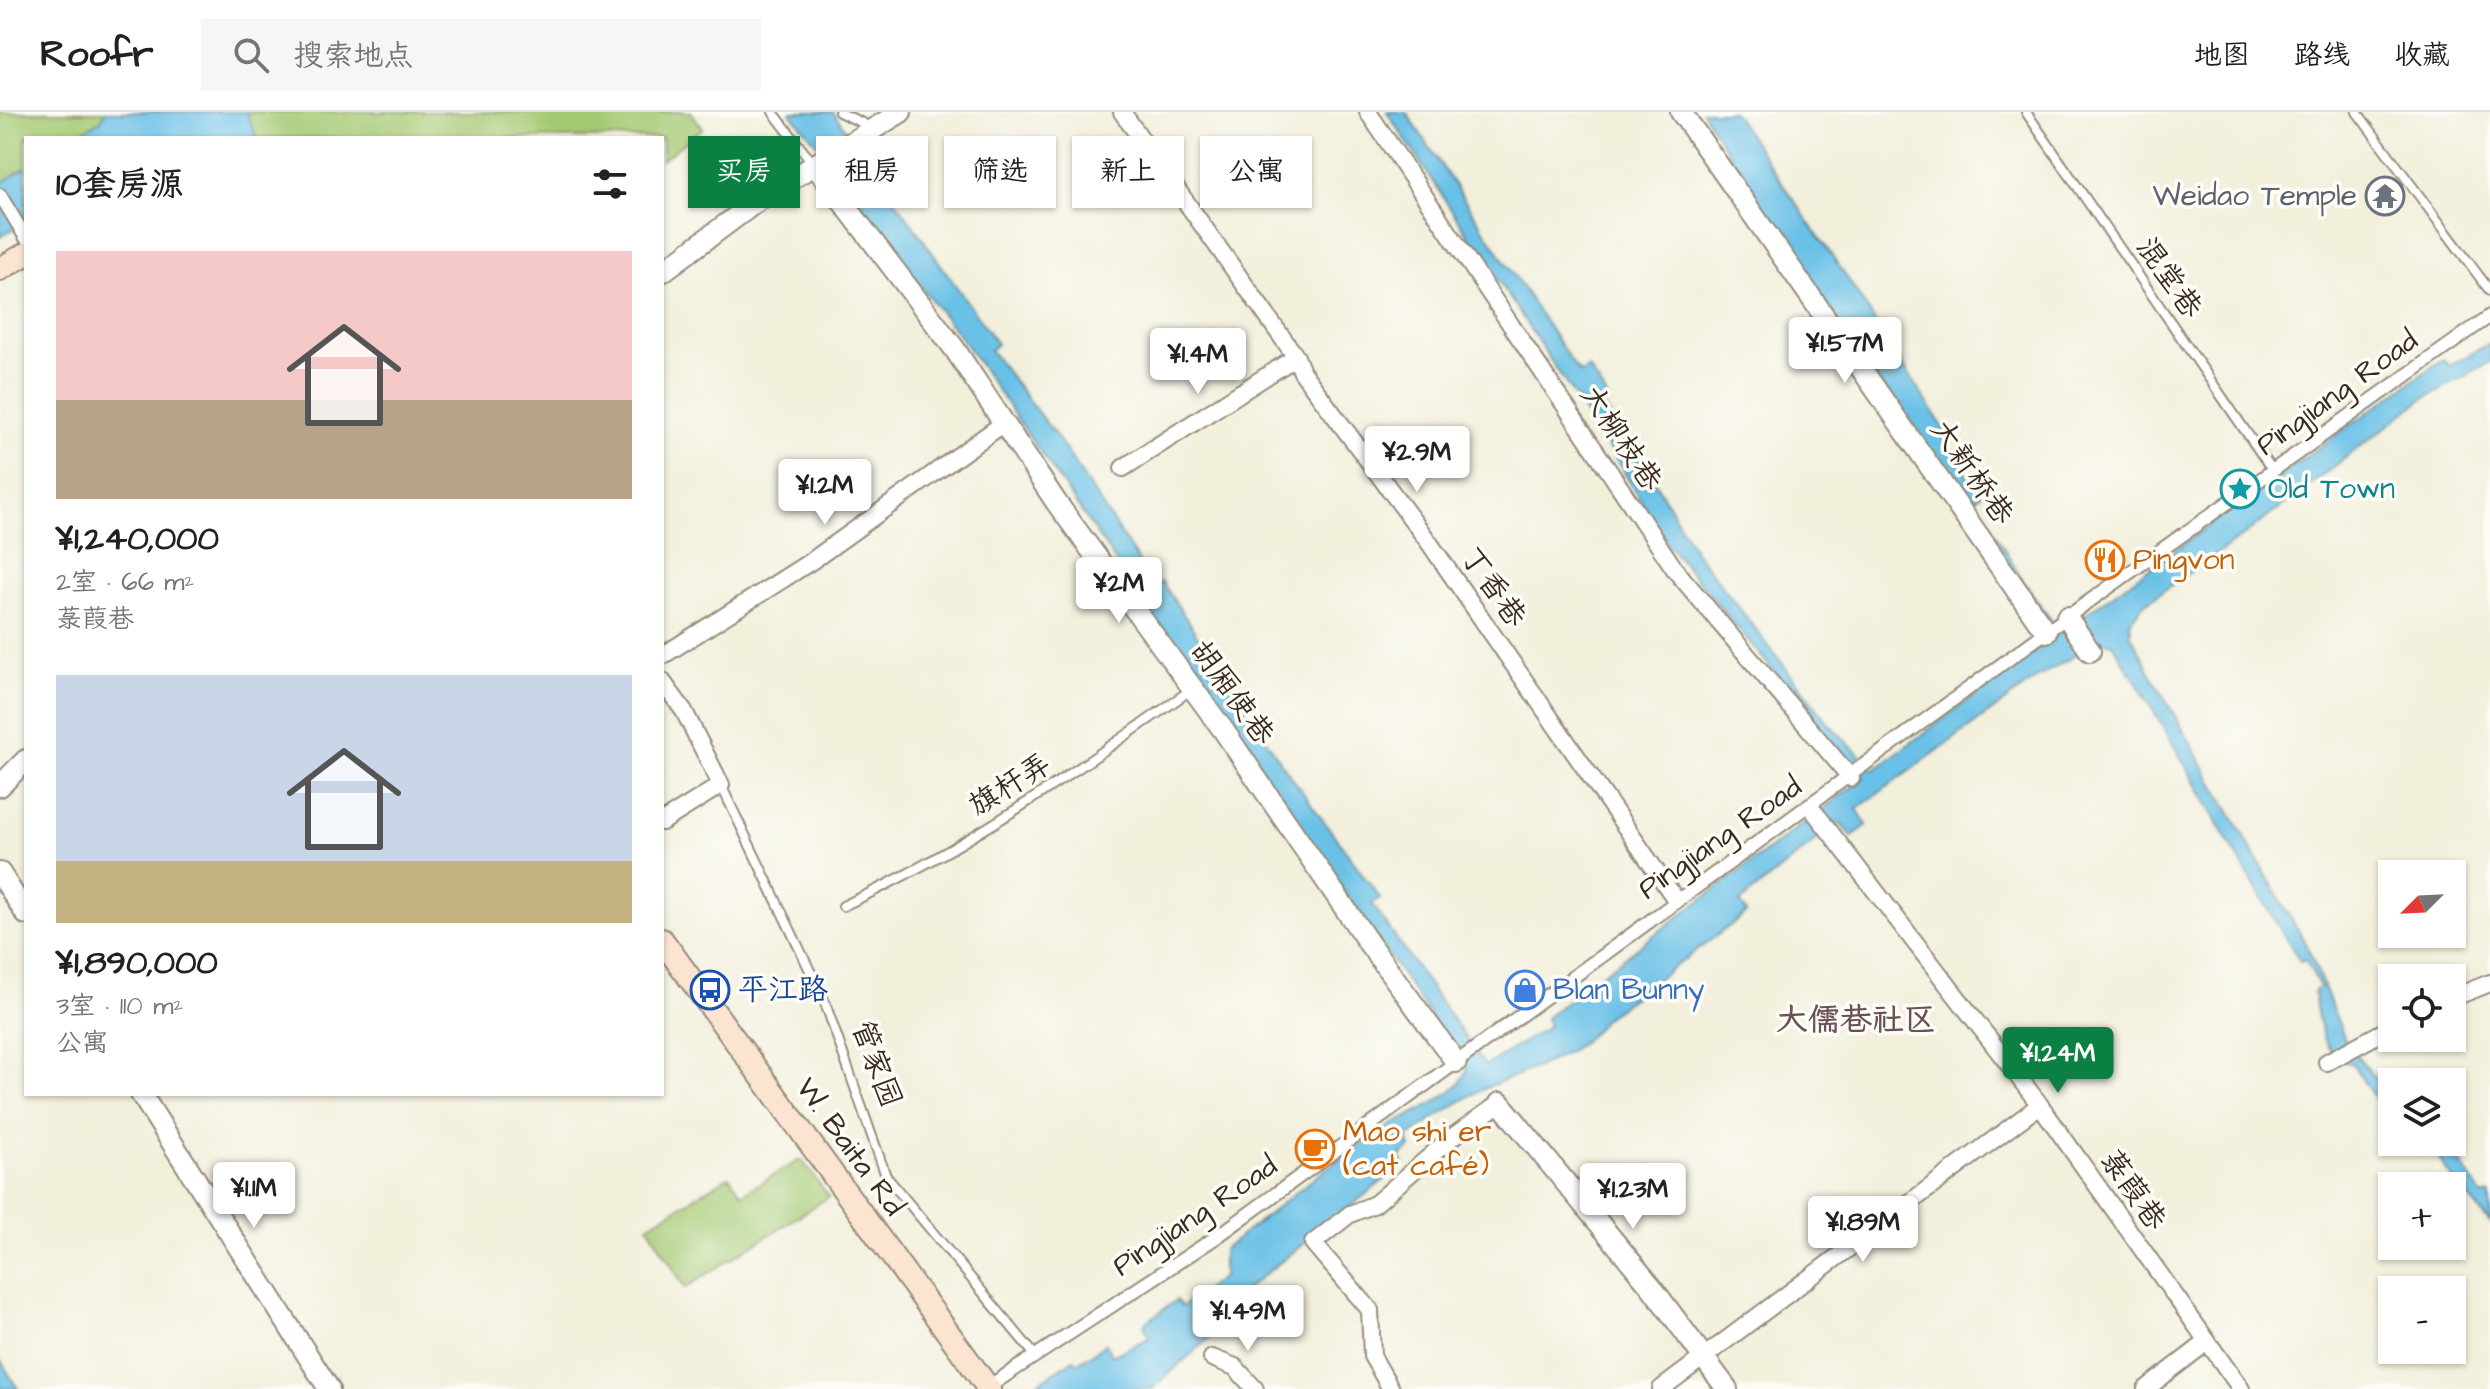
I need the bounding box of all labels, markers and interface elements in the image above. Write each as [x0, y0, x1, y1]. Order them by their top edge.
search box [201, 19, 761, 91]
text: Roofr [40, 29, 153, 81]
icon: search [229, 33, 273, 77]
text: 搜索地点 [293, 35, 413, 77]
text: 地图 [2194, 36, 2250, 75]
text: 路线 [2294, 36, 2350, 75]
text: 收藏 [2394, 36, 2450, 75]
chip: 买房 [688, 136, 800, 208]
chip: 租房 [816, 136, 928, 208]
chip: 筛选 [944, 136, 1056, 208]
chip: 新上 [1072, 136, 1184, 208]
chip: 公寓 [1200, 136, 1312, 208]
text: 10套房源 [56, 161, 184, 209]
icon: filters [588, 162, 632, 206]
place label: Weidao Temple [2153, 175, 2357, 217]
temple icon: Weidao Temple [2364, 175, 2406, 217]
street label: 混堂巷 [2126, 229, 2212, 327]
icon: home [272, 303, 416, 447]
pin: ¥1.57M [1780, 317, 1910, 385]
street label: Pingjiang Road [2248, 320, 2427, 467]
text: ¥1.57M [1807, 325, 1883, 361]
pin: ¥1.4M [1142, 328, 1254, 396]
text: ¥1.4M [1168, 336, 1228, 372]
street label: 大柳枝巷 [1570, 377, 1672, 499]
street label: 大新桥巷 [1920, 411, 2024, 533]
pin: ¥2.9M [1361, 426, 1473, 494]
text: ¥2.9M [1383, 434, 1451, 470]
pin: ¥1.2M [769, 459, 881, 527]
text: ¥1.2M [796, 467, 854, 503]
place icon: Old Town [2219, 468, 2261, 510]
place label: Old Town [2268, 468, 2395, 510]
text: ¥1,240,000 [56, 515, 219, 563]
street label: 丁香巷 [1450, 538, 1536, 636]
restaurant icon: Pingvon [2084, 539, 2126, 581]
place label: Pingvon [2133, 539, 2235, 582]
pin: ¥2M [1080, 557, 1158, 625]
text: 2室 · 66 m² [56, 564, 194, 600]
text: ¥2M [1094, 565, 1144, 601]
text: 菉葭巷 [56, 601, 134, 637]
street label: 胡厢使巷 [1180, 632, 1284, 754]
icon: home [272, 727, 416, 871]
street label: 旗杆弄 [961, 743, 1059, 827]
street label: Pingjiang Road [1630, 766, 1811, 911]
north arrow [2378, 860, 2466, 948]
map controls [2378, 860, 2466, 1364]
text: ¥1,890,000 [56, 939, 218, 987]
button: locate [2378, 964, 2466, 1052]
bus stop icon: 平江路 [689, 969, 731, 1011]
place label: 平江路 [738, 969, 828, 1011]
shop icon: Blan Bunny [1504, 969, 1546, 1011]
place label: Blan Bunny [1553, 969, 1704, 1012]
text: 3室 · 110 m² [56, 988, 183, 1024]
district label: 大儒巷社区 [1776, 998, 1936, 1043]
street label: 管家园 [841, 1015, 911, 1113]
text: 公寓 [56, 1025, 108, 1061]
pin: ¥1.24M [1993, 1027, 2123, 1095]
text: ¥1.24M [2021, 1035, 2095, 1071]
button: layers [2378, 1068, 2466, 1156]
street label: W. Baita Rd [785, 1069, 915, 1225]
place label: Mao shi er (cat café) [1343, 1111, 1491, 1187]
cafe icon: Mao shi er (cat café) [1294, 1128, 1336, 1170]
street label: 菉葭巷 [2090, 1141, 2176, 1239]
street label: Pingjiang Road [1104, 1145, 1286, 1288]
pin: ¥1.1M [198, 1162, 310, 1230]
pin: ¥1.23M [1568, 1163, 1698, 1231]
text: ¥1.1M [231, 1170, 277, 1206]
text: ¥1.23M [1598, 1171, 1668, 1207]
button: + [2378, 1172, 2466, 1260]
pin: ¥1.89M [1798, 1196, 1928, 1264]
text: ¥1.89M [1826, 1204, 1900, 1240]
button: − [2378, 1276, 2466, 1364]
pin: ¥1.49M [1183, 1285, 1313, 1353]
text: ¥1.49M [1211, 1293, 1285, 1329]

